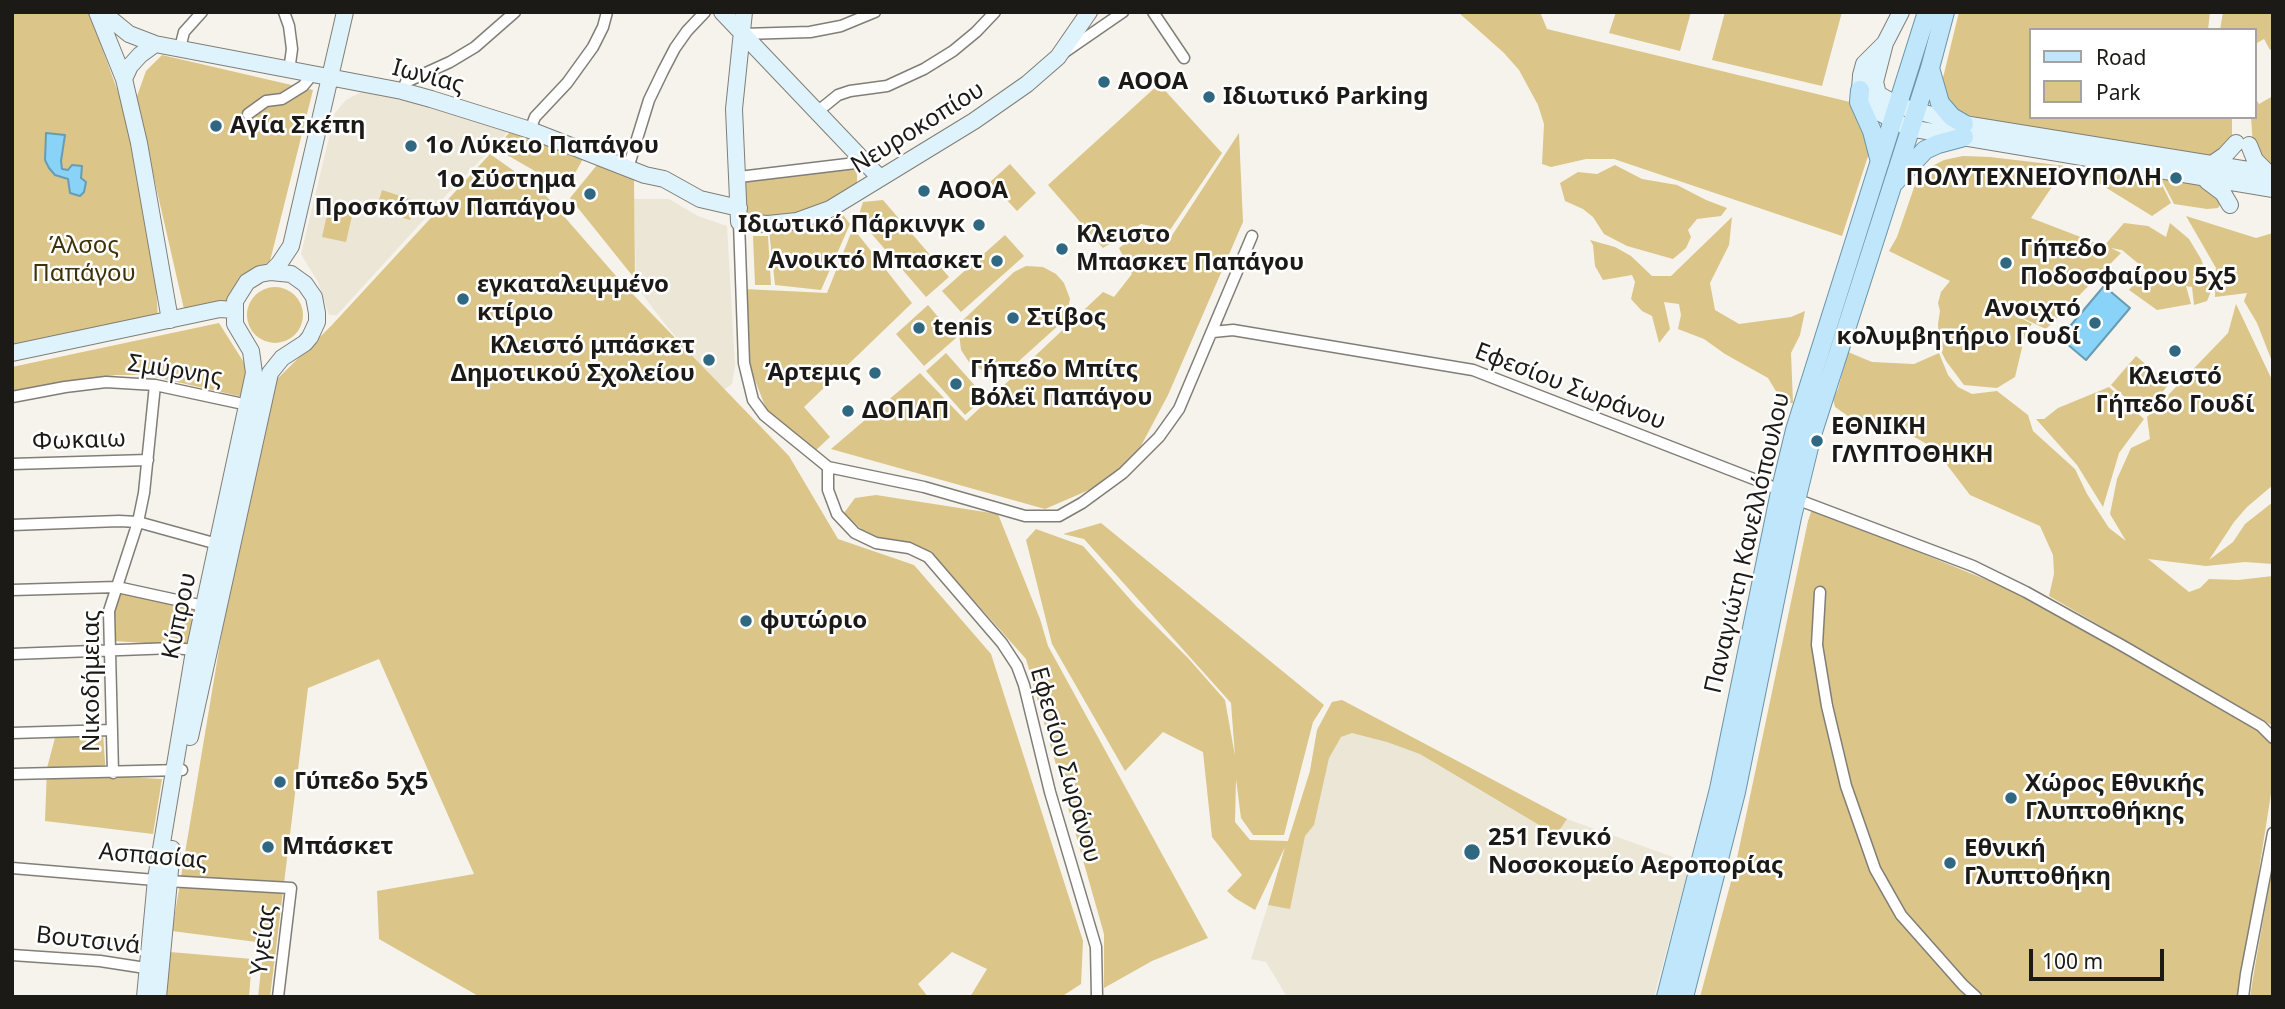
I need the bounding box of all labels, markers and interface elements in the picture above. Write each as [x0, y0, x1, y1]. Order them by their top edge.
legend [2030, 28, 2257, 119]
text: Road [2096, 43, 2146, 71]
street label: Ιωνίας [389, 54, 467, 100]
place label: AOOA [1118, 68, 1188, 96]
marker: AOOA [1096, 74, 1112, 90]
street label: Νευροκοπίου [846, 76, 990, 180]
text: Park [2096, 78, 2140, 106]
place label: Ιδιωτικό Parking [1223, 83, 1428, 111]
marker: Ιδιωτικό Parking [1201, 89, 1217, 105]
place label: Αγία Σκέπη [230, 112, 365, 140]
marker: Αγία Σκέπη [208, 118, 224, 134]
place label: 1ο Λύκειο Παπάγου [425, 132, 659, 160]
marker: 1ο Λύκειο Παπάγου [403, 138, 419, 154]
place label: ΠΟΛΥΤΕΧΝΕΙΟΥΠΟΛΗ [1906, 164, 2162, 192]
place label: 1ο Σύστημα Προσκόπων Παπάγου [315, 166, 576, 222]
marker: ΠΟΛΥΤΕΧΝΕΙΟΥΠΟΛΗ [2168, 170, 2184, 186]
place label: ΑΟΟΑ [938, 177, 1008, 205]
marker: ΑΟΟΑ [916, 183, 932, 199]
marker: 1ο Σύστημα Προσκόπων Παπάγου [582, 186, 598, 202]
place label: Ιδιωτικό Πάρκινγκ [738, 211, 965, 239]
marker: Ιδιωτικό Πάρκινγκ [971, 217, 987, 233]
place label: Κλειστο Μπασκετ Παπάγου [1076, 221, 1304, 277]
park label: Άλσος Παπάγου [32, 232, 136, 288]
place label: Γήπεδο Ποδοσφαίρου 5χ5 [2020, 235, 2237, 291]
marker: Κλειστο Μπασκετ Παπάγου [1054, 241, 1070, 257]
place label: Ανοικτό Μπασκετ [768, 247, 983, 275]
marker: Ανοικτό Μπασκετ [989, 253, 1005, 269]
marker: Γήπεδο Ποδοσφαίρου 5χ5 [1998, 255, 2014, 271]
place label: εγκαταλειμμένο κτίριο [477, 271, 669, 327]
marker: εγκαταλειμμένο κτίριο [455, 291, 471, 307]
place label: Ανοιχτό κολυμβητήριο Γουδί [1837, 295, 2081, 351]
place label: Στίβος [1027, 304, 1106, 332]
marker: Στίβος [1005, 310, 1021, 326]
place label: tenis [933, 314, 993, 342]
marker: Ανοιχτό κολυμβητήριο Γουδί [2087, 315, 2103, 331]
marker: tenis [911, 320, 927, 336]
place label: Κλειστό μπάσκετ Δημοτικού Σχολείου [451, 332, 695, 388]
street label: Εφεσίου Σωράνου [1470, 337, 1670, 437]
marker: Κλειστό Γήπεδο Γουδί [2167, 343, 2183, 359]
street label: Σμύρνης [126, 349, 224, 393]
marker: Κλειστό μπάσκετ Δημοτικού Σχολείου [701, 352, 717, 368]
place label: Γήπεδο Μπίτς Βόλεϊ Παπάγου [970, 356, 1153, 412]
place label: Άρτεμις [765, 359, 861, 387]
place label: Κλειστό Γήπεδο Γουδί [2096, 363, 2254, 419]
marker: Άρτεμις [867, 365, 883, 381]
marker: Γήπεδο Μπίτς Βόλεϊ Παπάγου [948, 376, 964, 392]
street label: Παναγιώτη Κανελλόπουλου [1699, 390, 1797, 696]
place label: ΔΟΠΑΠ [862, 397, 949, 425]
marker: ΔΟΠΑΠ [840, 403, 856, 419]
place label: ΕΘΝΙΚΗ ΓΛΥΠΤΟΘΗΚΗ [1831, 413, 1994, 469]
street label: Φωκαιω [32, 425, 126, 457]
marker: ΕΘΝΙΚΗ ΓΛΥΠΤΟΘΗΚΗ [1809, 433, 1825, 449]
street label: Κύπρου [157, 570, 203, 662]
place label: φυτώριο [760, 607, 867, 635]
street label: Νικοδήμειας [78, 610, 106, 752]
marker: φυτώριο [738, 613, 754, 629]
street label: Εφεσίου Σωράνου [1023, 664, 1107, 866]
place label: Γύπεδο 5χ5 [294, 768, 428, 796]
place label: Χώρος Εθνικής Γλυπτοθήκης [2025, 770, 2204, 826]
marker: Γύπεδο 5χ5 [272, 774, 288, 790]
marker: Χώρος Εθνικής Γλυπτοθήκης [2003, 790, 2019, 806]
place label: 251 Γενικό Νοσοκομείο Αεροπορίας [1488, 824, 1783, 880]
place label: Μπάσκετ [282, 833, 394, 861]
place label: Εθνική Γλυπτοθήκη [1964, 835, 2111, 891]
street label: Ασπασίας [98, 838, 208, 876]
marker: Μπάσκετ [260, 839, 276, 855]
marker: 251 Γενικό Νοσοκομείο Αεροπορίας [1462, 842, 1482, 862]
marker: Εθνική Γλυπτοθήκη [1942, 855, 1958, 871]
street label: Υγείας [245, 903, 283, 977]
street label: Βουτσινά [34, 921, 142, 961]
scale bar [2033, 936, 2168, 980]
text: 100 m [2042, 947, 2103, 975]

